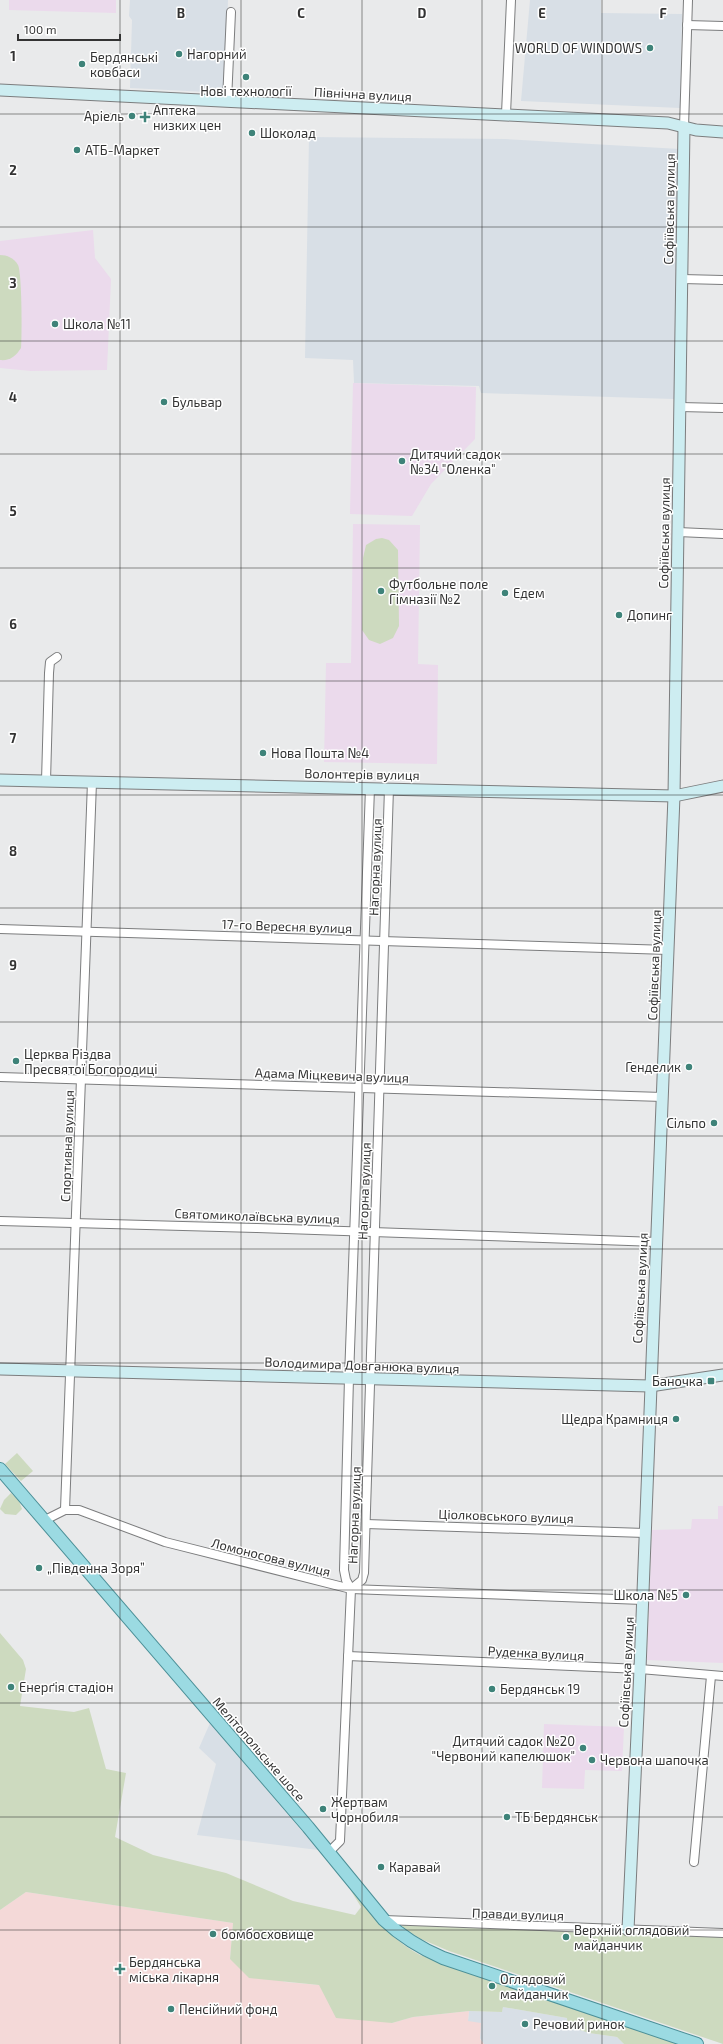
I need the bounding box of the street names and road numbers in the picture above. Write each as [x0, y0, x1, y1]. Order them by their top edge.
street label: Північна вулиця [314, 83, 412, 105]
street label: Софіївська вулиця [660, 153, 678, 265]
street label: Софіївська вулиця [655, 477, 673, 589]
street label: Волонтерів вулиця [304, 765, 420, 783]
street label: Нагорна вулиця [365, 818, 385, 916]
street label: Софіївська вулиця [644, 909, 664, 1021]
street label: 17-го Вересня вулиця [221, 916, 353, 936]
street label: Адама Міцкевича вулиця [255, 1064, 409, 1086]
street label: Спортивна вулиця [57, 1090, 77, 1202]
street label: Нагорна вулиця [354, 1142, 374, 1240]
street label: Святомиколаївська вулиця [174, 1205, 340, 1227]
street label: Софіївська вулиця [629, 1232, 651, 1344]
street label: Володимира Довганюка вулиця [264, 1354, 460, 1376]
street label: Нагорна вулиця [344, 1466, 364, 1564]
street label: Ціолковського вулиця [438, 1506, 574, 1526]
street label: Ломоносова вулиця [210, 1534, 332, 1580]
street label: Софіївська вулиця [615, 1616, 637, 1728]
street label: Руденка вулиця [487, 1642, 585, 1664]
street label: Мелітопольське шосе [209, 1694, 309, 1804]
street label: Правди вулиця [472, 1904, 564, 1924]

